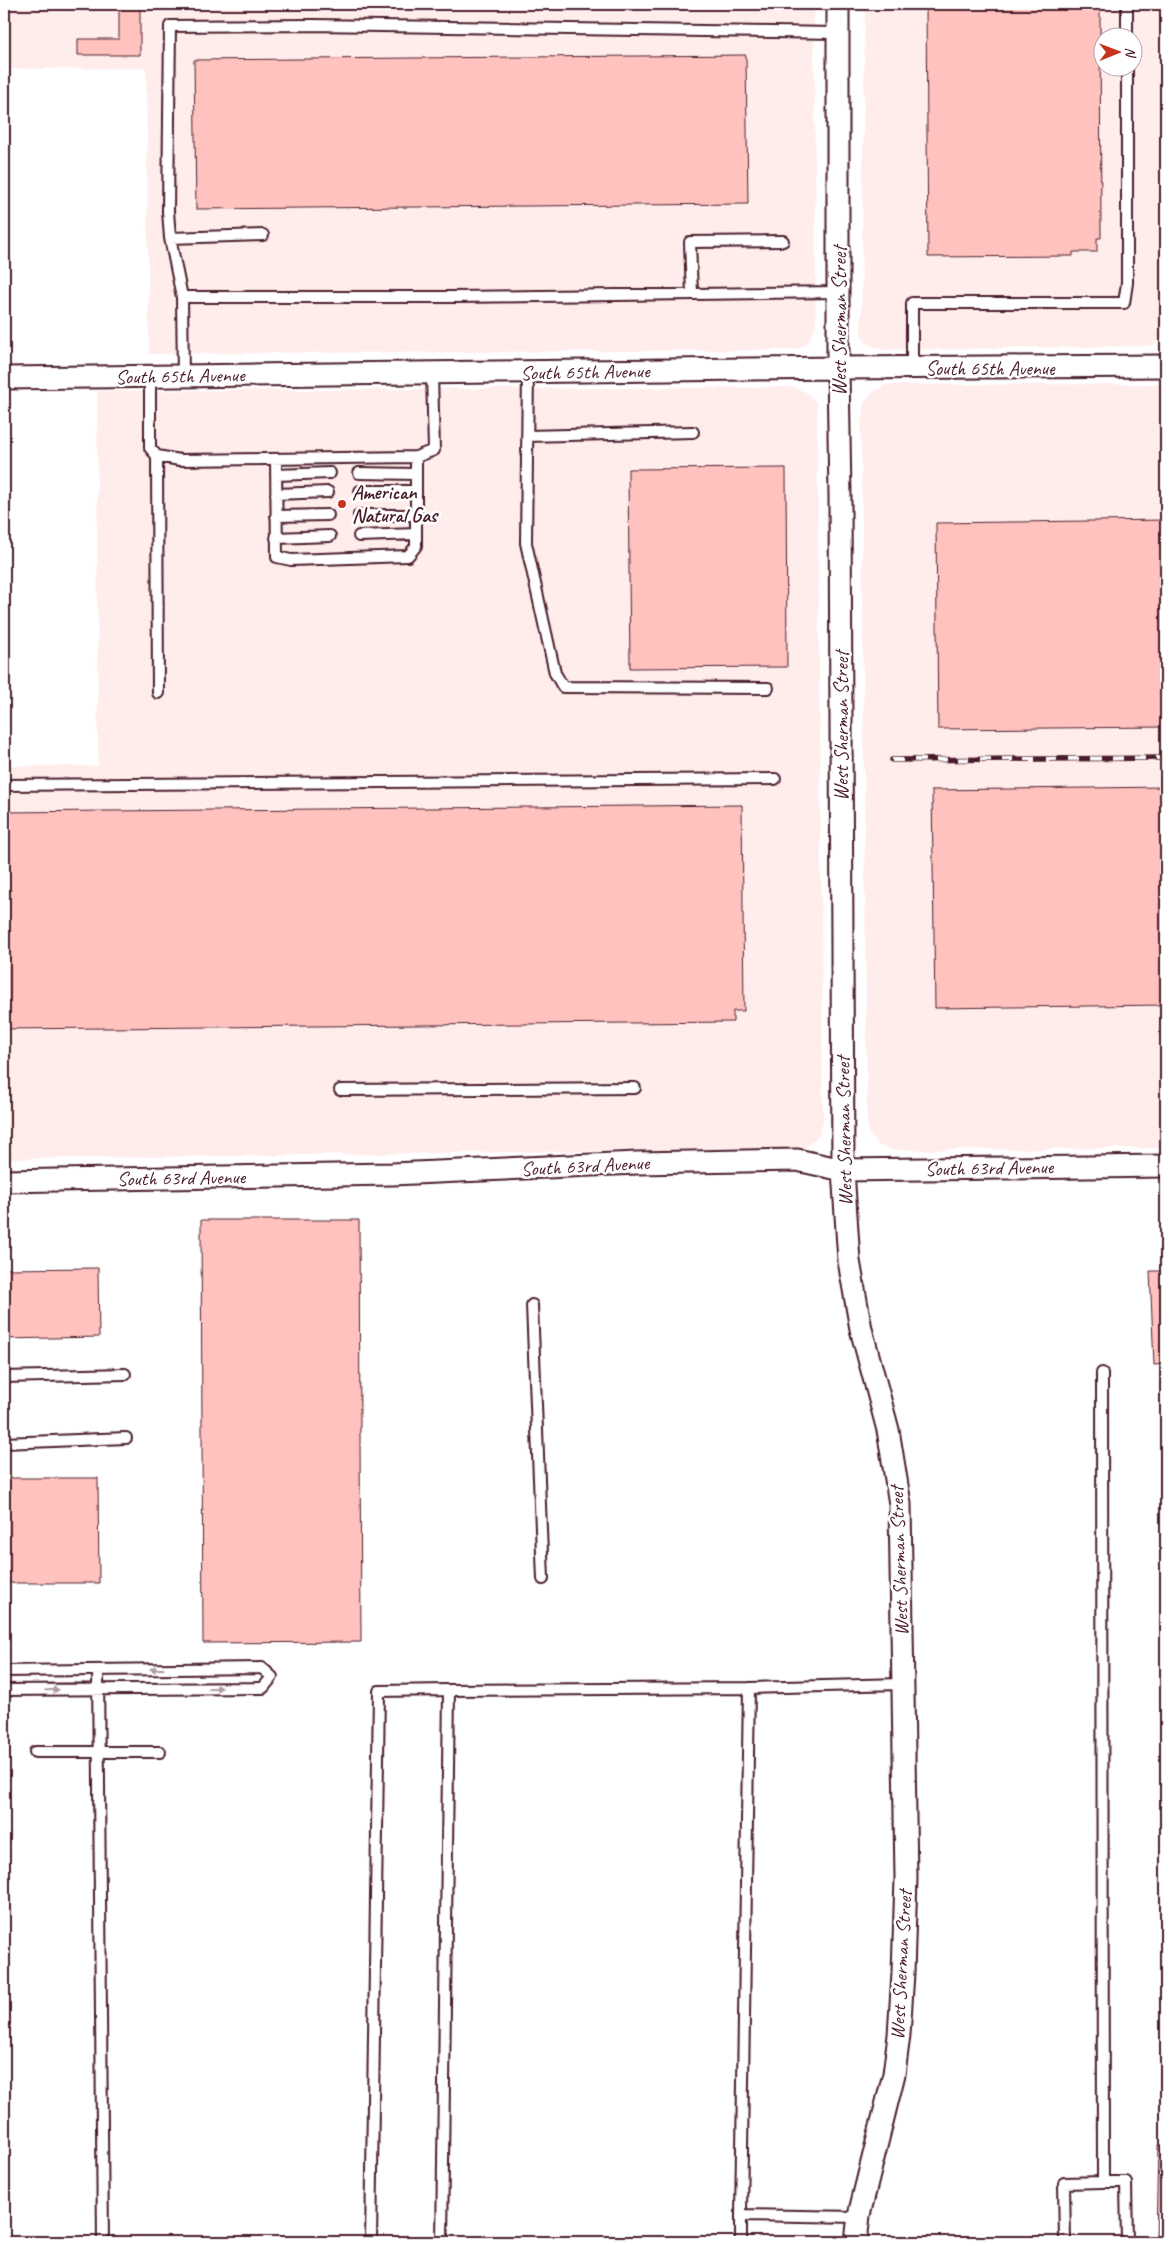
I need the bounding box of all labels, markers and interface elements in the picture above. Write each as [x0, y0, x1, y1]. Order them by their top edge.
north arrow [1092, 28, 1142, 78]
text: N [1122, 47, 1139, 59]
street label: West Sherman Street [827, 243, 852, 396]
street label: South 65th Avenue [925, 356, 1056, 381]
street label: South 65th Avenue [520, 358, 651, 386]
street label: South 65th Avenue [115, 362, 246, 390]
place label: American Natural Gas [352, 480, 439, 528]
marker: American Natural Gas [336, 498, 348, 510]
street label: West Sherman Street [829, 648, 854, 801]
street label: West Sherman Street [830, 1053, 858, 1206]
street label: South 63rd Avenue [520, 1150, 651, 1182]
street label: South 63rd Avenue [925, 1154, 1055, 1182]
street label: South 63rd Avenue [117, 1164, 247, 1192]
street label: West Sherman Street [884, 1482, 914, 1636]
one-way arrow [149, 1665, 165, 1673]
one-way arrow [207, 1684, 223, 1692]
one-way arrow [45, 1686, 61, 1694]
street label: West Sherman Street [885, 1886, 918, 2040]

